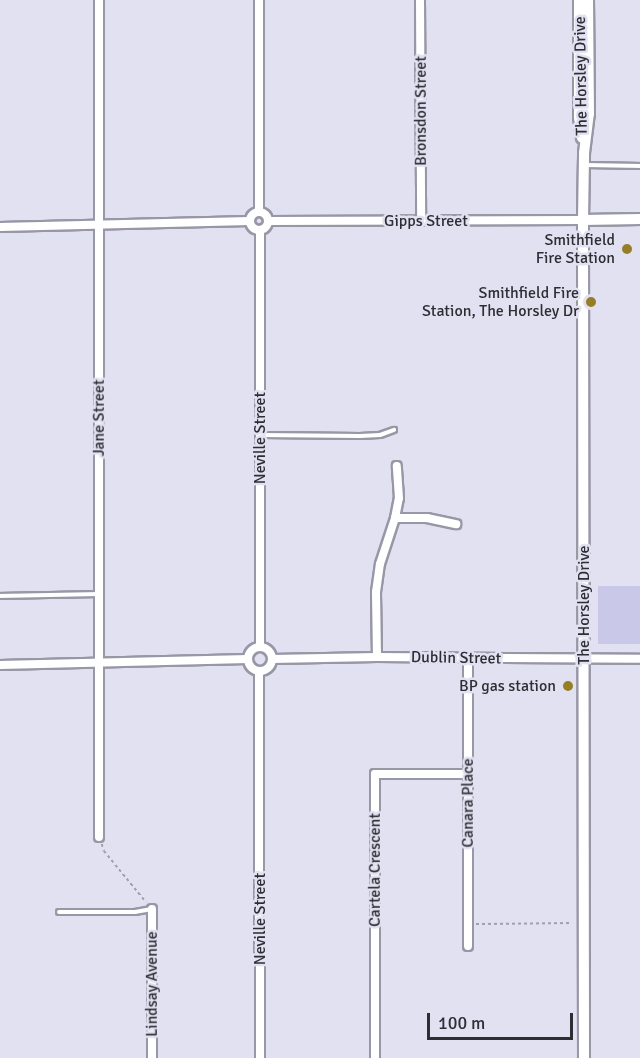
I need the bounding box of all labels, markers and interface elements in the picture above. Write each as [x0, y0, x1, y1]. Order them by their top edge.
street label: The Horsley Drive [570, 16, 592, 136]
street label: Bronsdon Street [411, 56, 431, 166]
street label: Gipps Street [384, 211, 468, 231]
place label: Smithfield Fire Station [536, 230, 615, 268]
marker: Smithfield Fire Station [620, 242, 634, 256]
place label: Smithfield Fire Station, The Horsley Dr [422, 283, 579, 321]
marker: Smithfield Fire Station, The Horsley Dr [584, 295, 598, 309]
street label: Jane Street [89, 380, 109, 456]
street label: Neville Street [250, 392, 270, 484]
street label: The Horsley Drive [574, 545, 594, 665]
street label: Dublin Street [411, 648, 501, 668]
place label: BP gas station [459, 676, 556, 696]
marker: BP gas station [561, 679, 575, 693]
street label: Canara Place [458, 758, 478, 848]
street label: Cartela Crescent [365, 813, 385, 927]
street label: Neville Street [250, 873, 270, 965]
street label: Lindsay Avenue [142, 931, 162, 1037]
scale bar [430, 1001, 576, 1039]
text: 100 m [438, 1012, 485, 1034]

